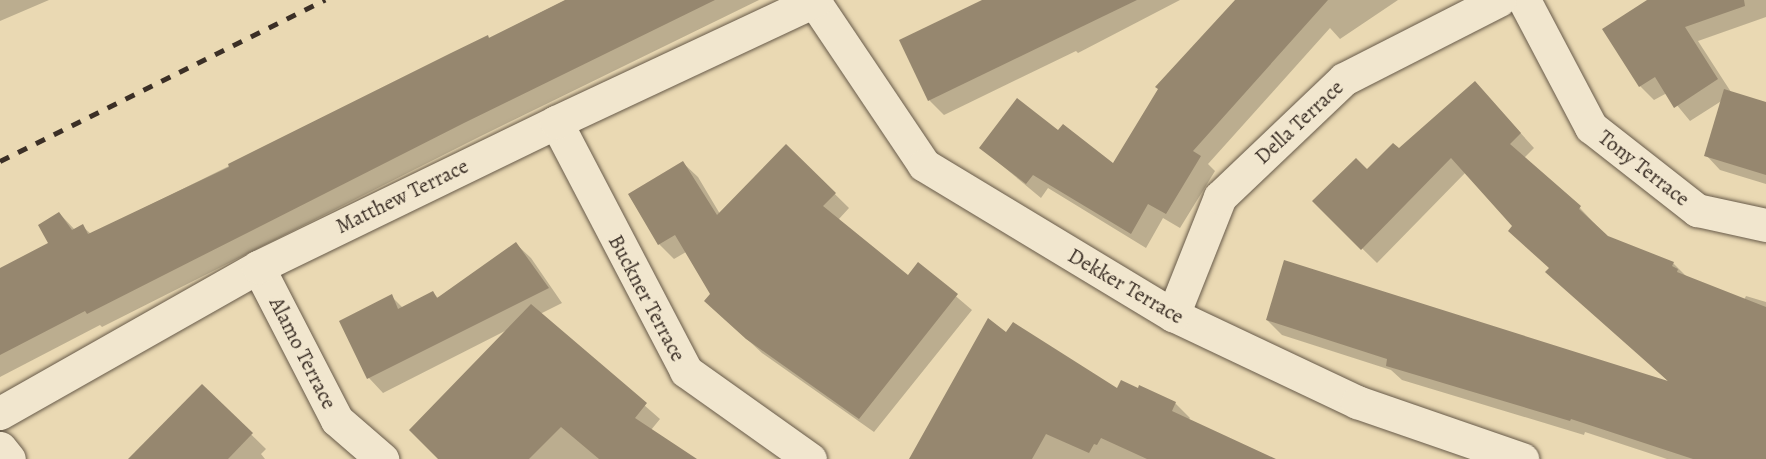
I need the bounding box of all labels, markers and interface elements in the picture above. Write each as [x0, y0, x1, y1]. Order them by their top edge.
street label: Della Terrace [1250, 75, 1348, 169]
street label: Tony Terrace [1593, 125, 1695, 211]
street label: Matthew Terrace [332, 153, 472, 239]
street label: Buckner Terrace [603, 230, 691, 366]
street label: Dekker Terrace [1064, 243, 1188, 329]
street label: Alamo Terrace [264, 293, 342, 413]

